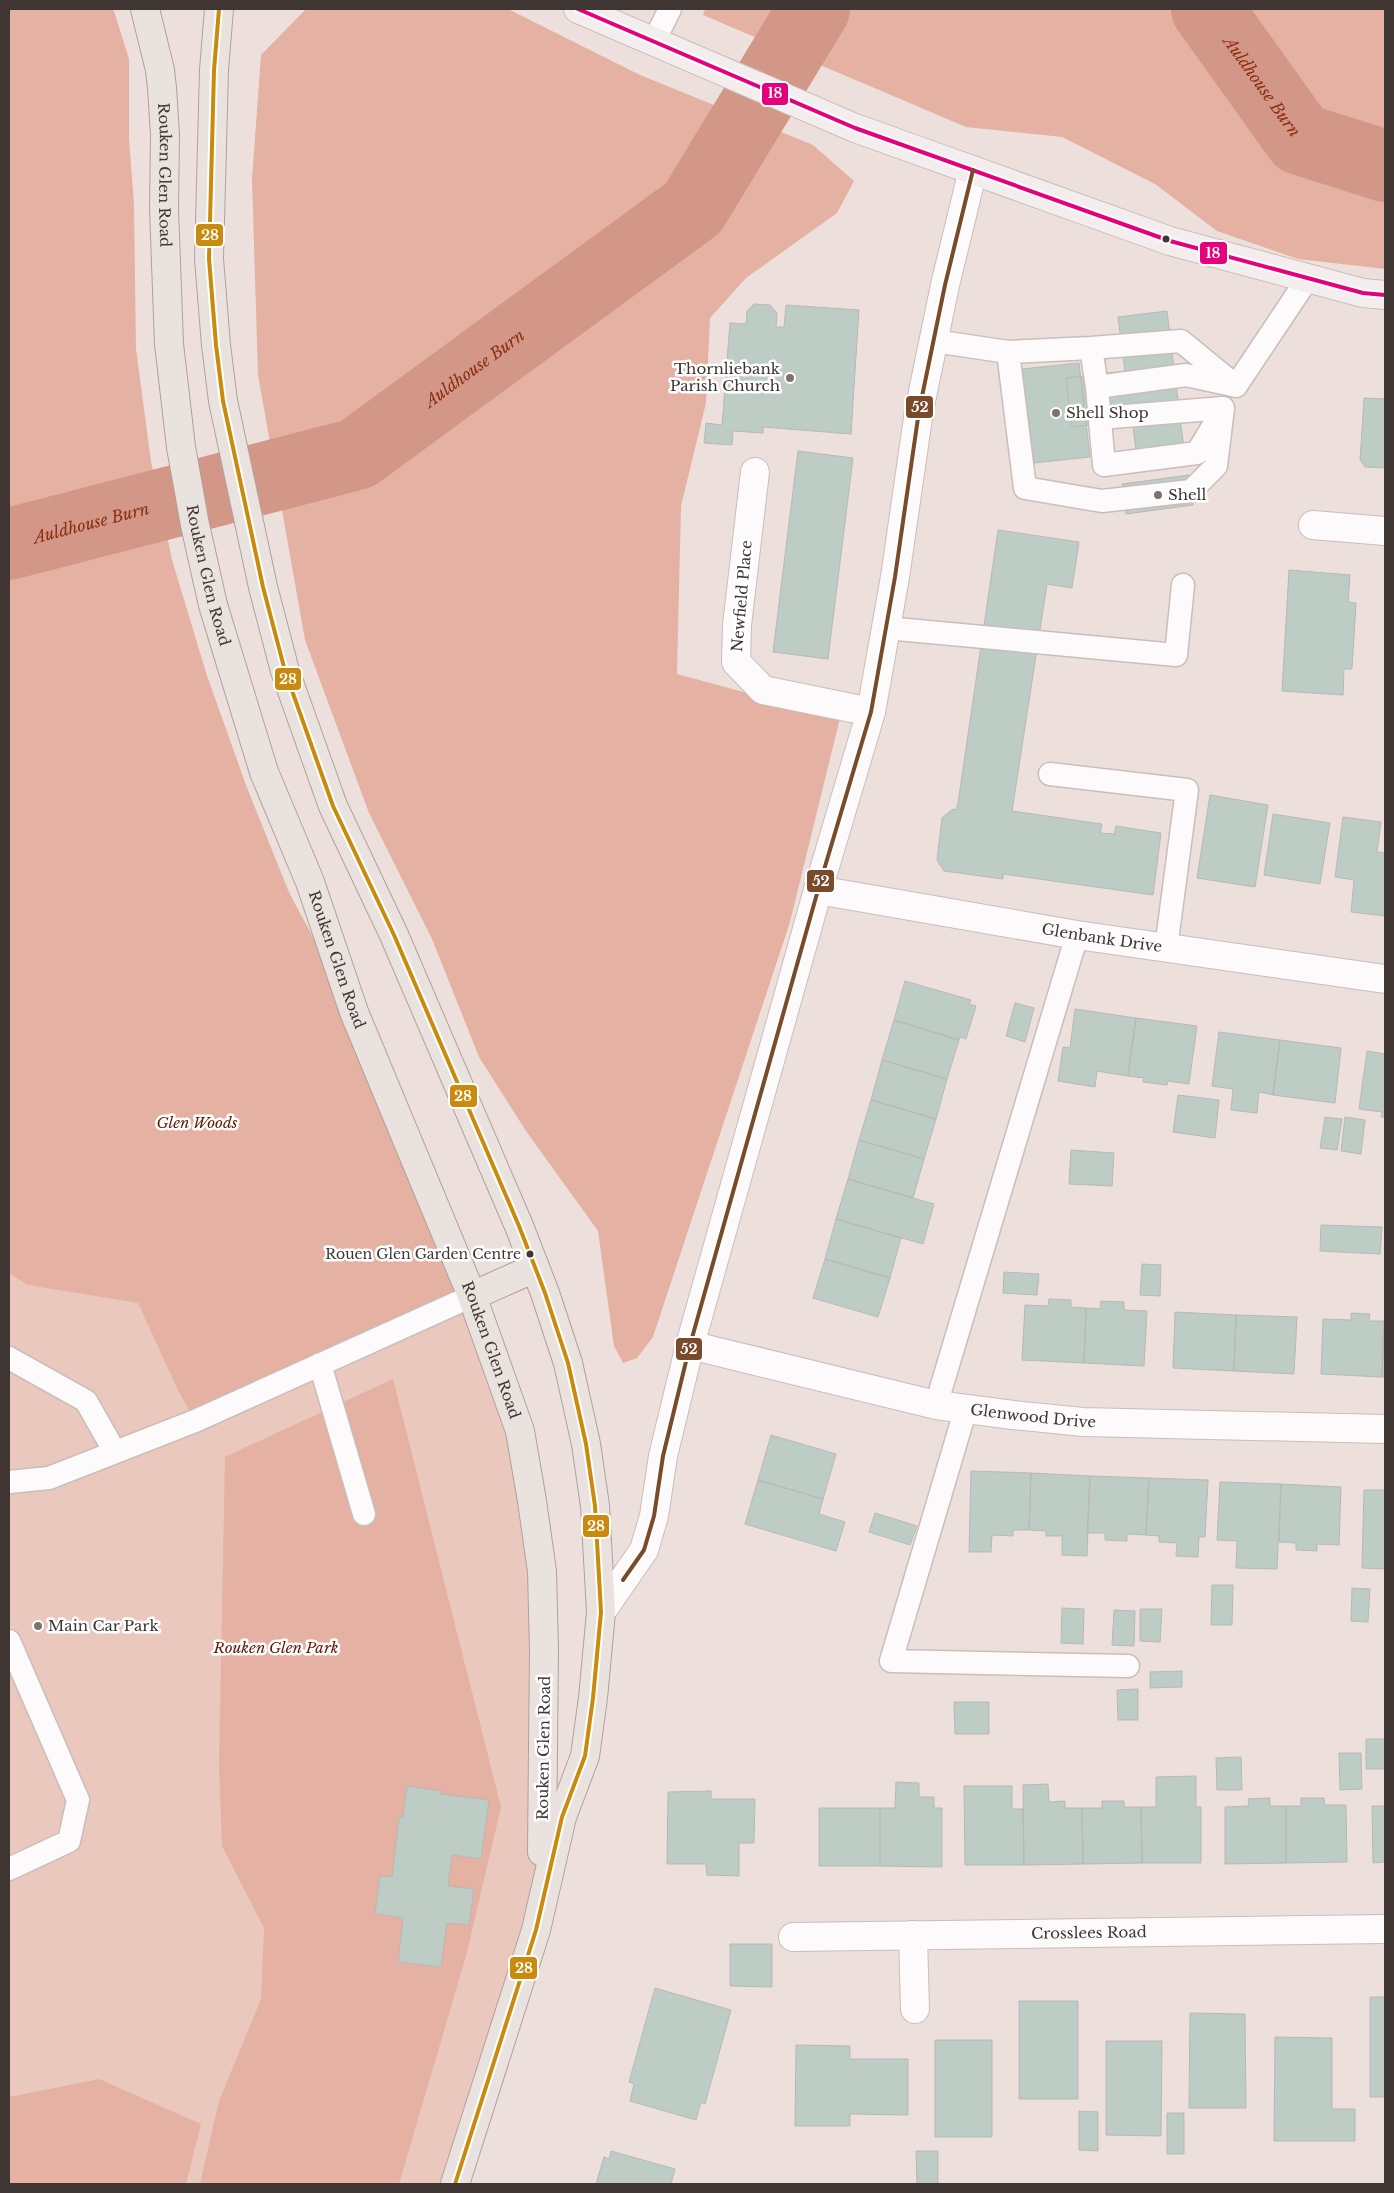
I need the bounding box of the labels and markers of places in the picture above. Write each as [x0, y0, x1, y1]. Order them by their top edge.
unlabelled marker [1161, 234, 1171, 244]
place label: Thornliebank Parish Church [670, 359, 781, 395]
marker: Thornliebank Parish Church [784, 372, 796, 384]
place label: Shell Shop [1066, 403, 1149, 422]
marker: Shell Shop [1050, 407, 1062, 419]
place label: Shell [1168, 485, 1206, 504]
marker: Shell [1152, 489, 1164, 501]
place label: Rouen Glen Garden Centre [325, 1245, 521, 1263]
marker: Rouen Glen Garden Centre [525, 1249, 535, 1259]
place label: Main Car Park [48, 1616, 159, 1635]
marker: Main Car Park [32, 1620, 44, 1632]

